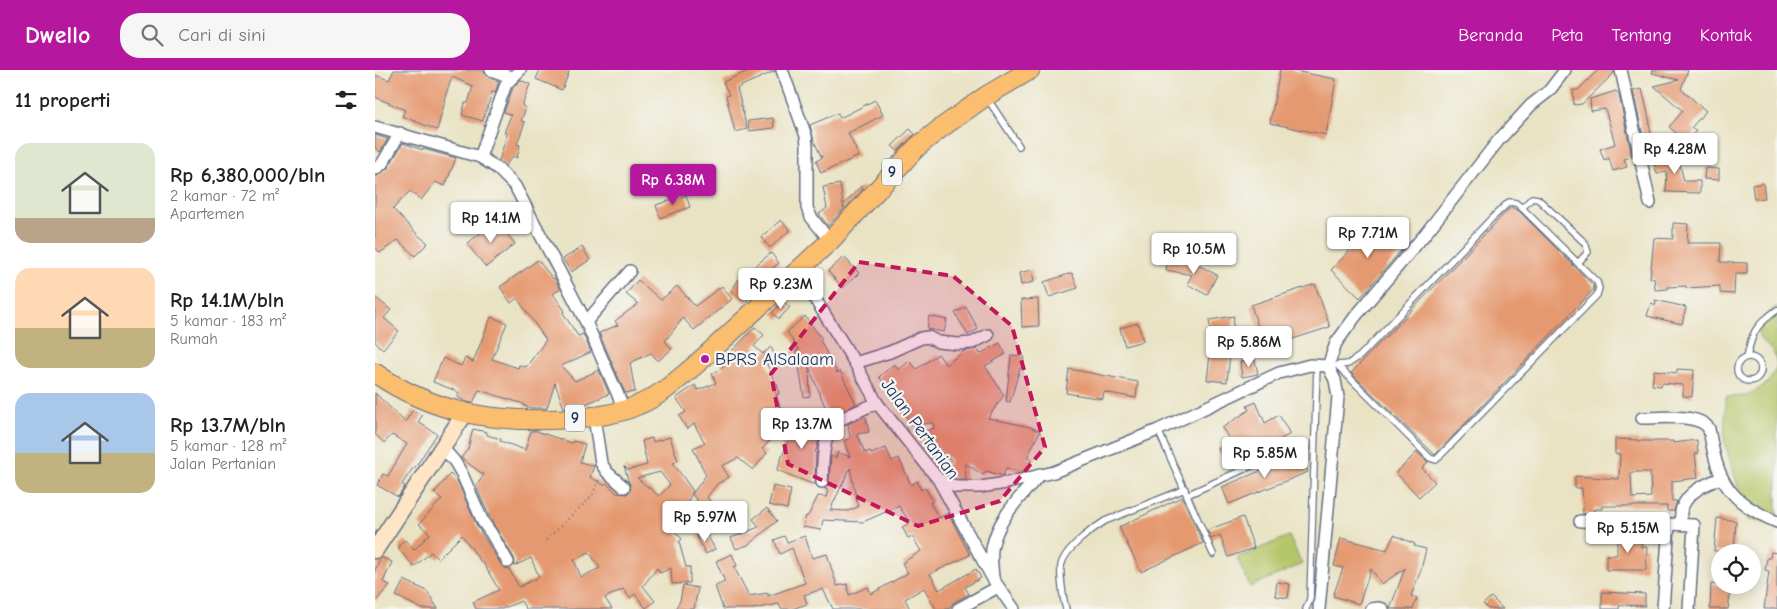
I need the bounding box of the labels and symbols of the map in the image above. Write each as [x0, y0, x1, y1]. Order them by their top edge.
pin: Rp 4.28M [1623, 132, 1727, 175]
road number: 9 [882, 158, 902, 185]
pin: Rp 6.38M [621, 164, 725, 206]
pin: Rp 14.1M [439, 202, 543, 244]
pin: Rp 7.71M [1316, 216, 1420, 259]
pin: Rp 10.5M [1142, 232, 1246, 275]
pin: Rp 9.23M [729, 268, 833, 310]
pin: Rp 5.86M [1197, 326, 1301, 368]
place label: BPRS AlSalaam [715, 349, 834, 370]
marker: BPRS AlSalaam [699, 353, 711, 365]
street label: Jalan Pertanian [876, 375, 964, 483]
road number: 9 [565, 404, 585, 432]
pin: Rp 13.7M [750, 408, 854, 450]
pin: Rp 5.85M [1213, 436, 1317, 479]
pin: Rp 5.97M [653, 500, 757, 543]
pin: Rp 5.15M [1576, 512, 1680, 554]

